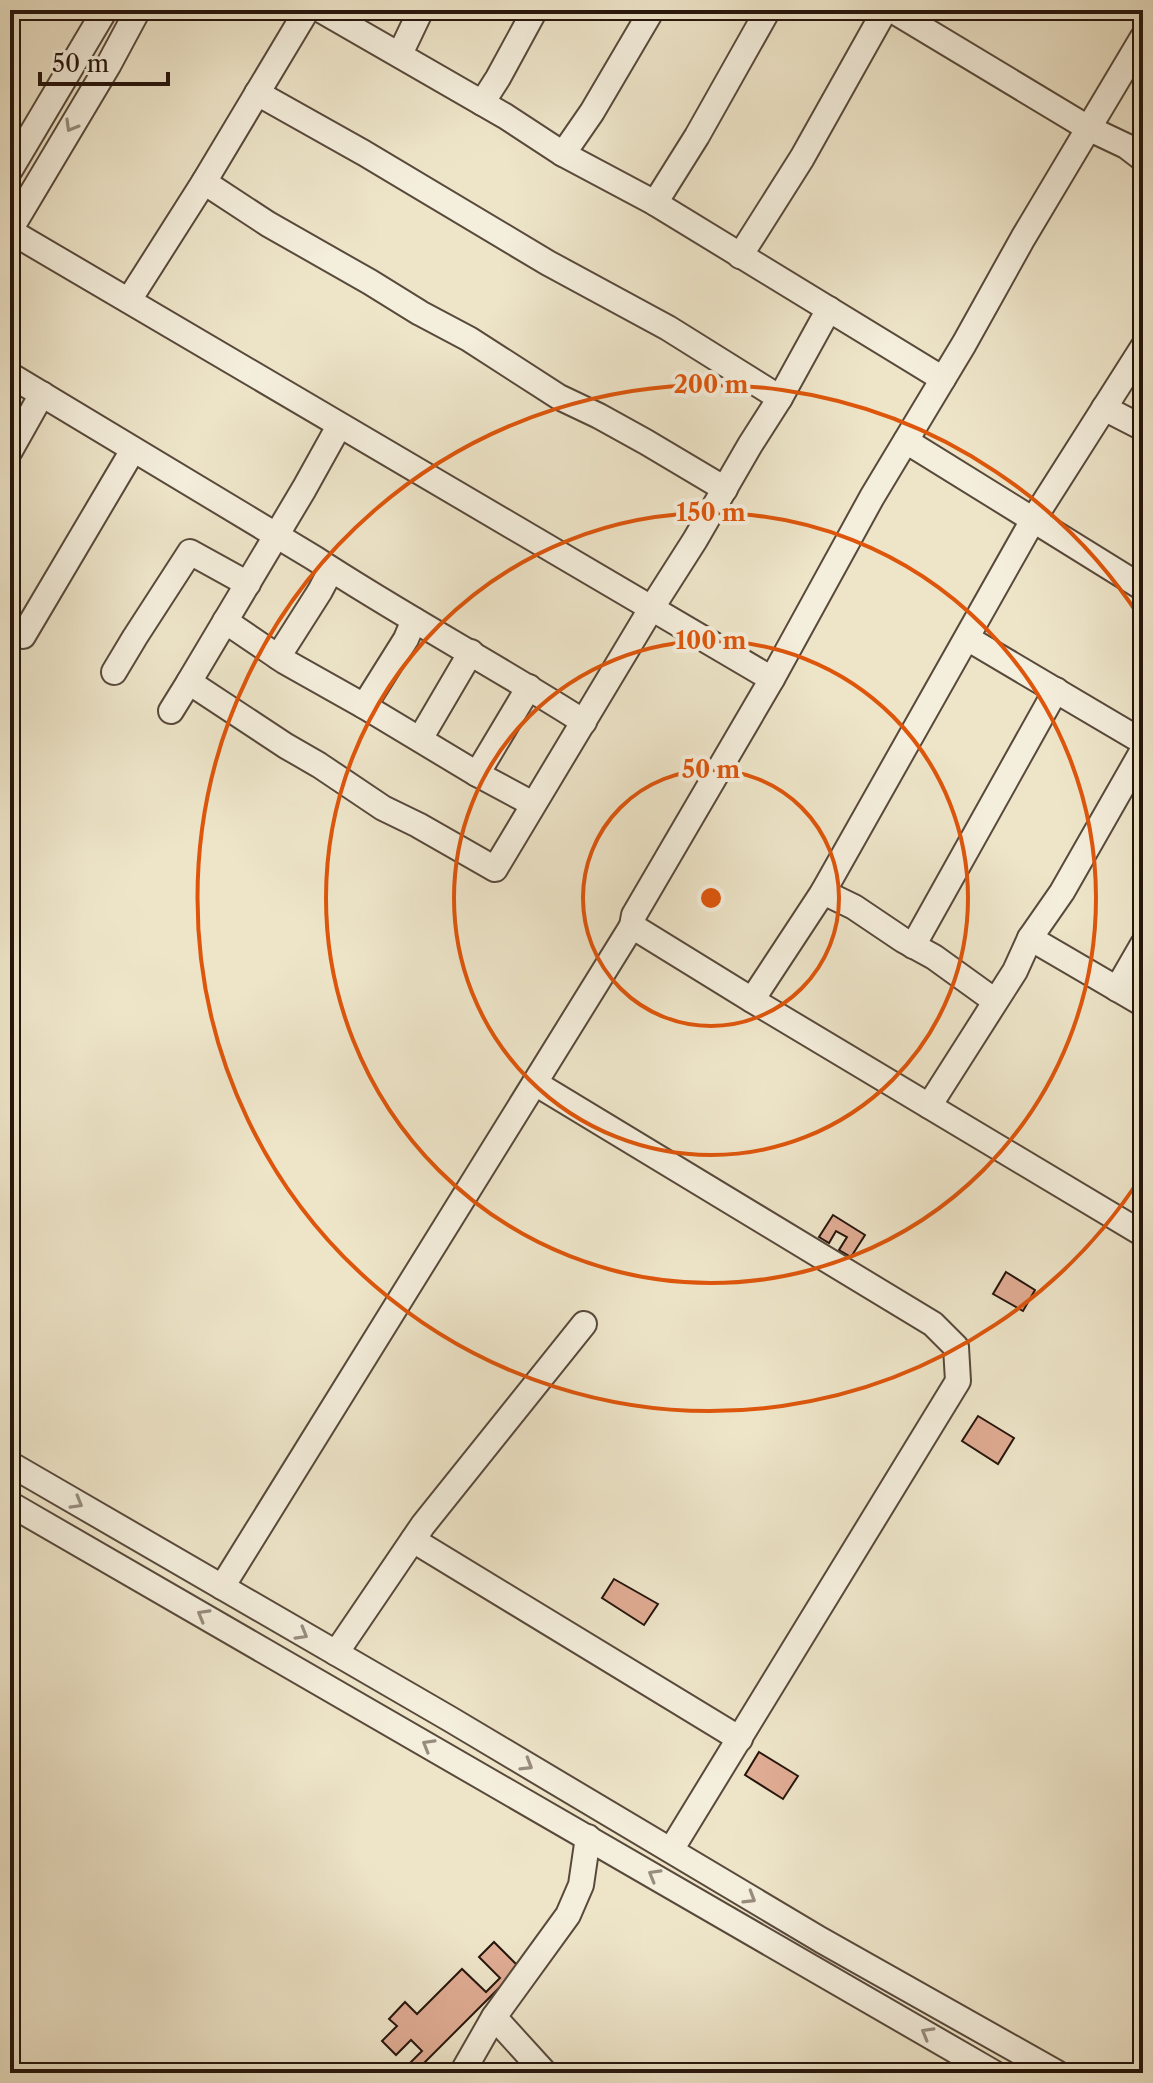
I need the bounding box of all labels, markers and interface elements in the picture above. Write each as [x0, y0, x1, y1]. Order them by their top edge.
scale bar [40, 36, 168, 86]
text: 50 m [52, 49, 109, 78]
one-way arrow [66, 117, 81, 132]
text: 200 m [674, 370, 748, 399]
text: 150 m [676, 498, 746, 527]
text: 100 m [675, 626, 747, 655]
text: 50 m [682, 755, 740, 784]
centre of rings [697, 884, 725, 912]
one-way arrow [69, 1493, 83, 1509]
one-way arrow [197, 1609, 212, 1625]
one-way arrow [294, 1624, 308, 1639]
one-way arrow [422, 1739, 437, 1755]
one-way arrow [518, 1755, 533, 1770]
one-way arrow [648, 1869, 662, 1885]
one-way arrow [741, 1888, 756, 1903]
one-way arrow [921, 2027, 936, 2043]

